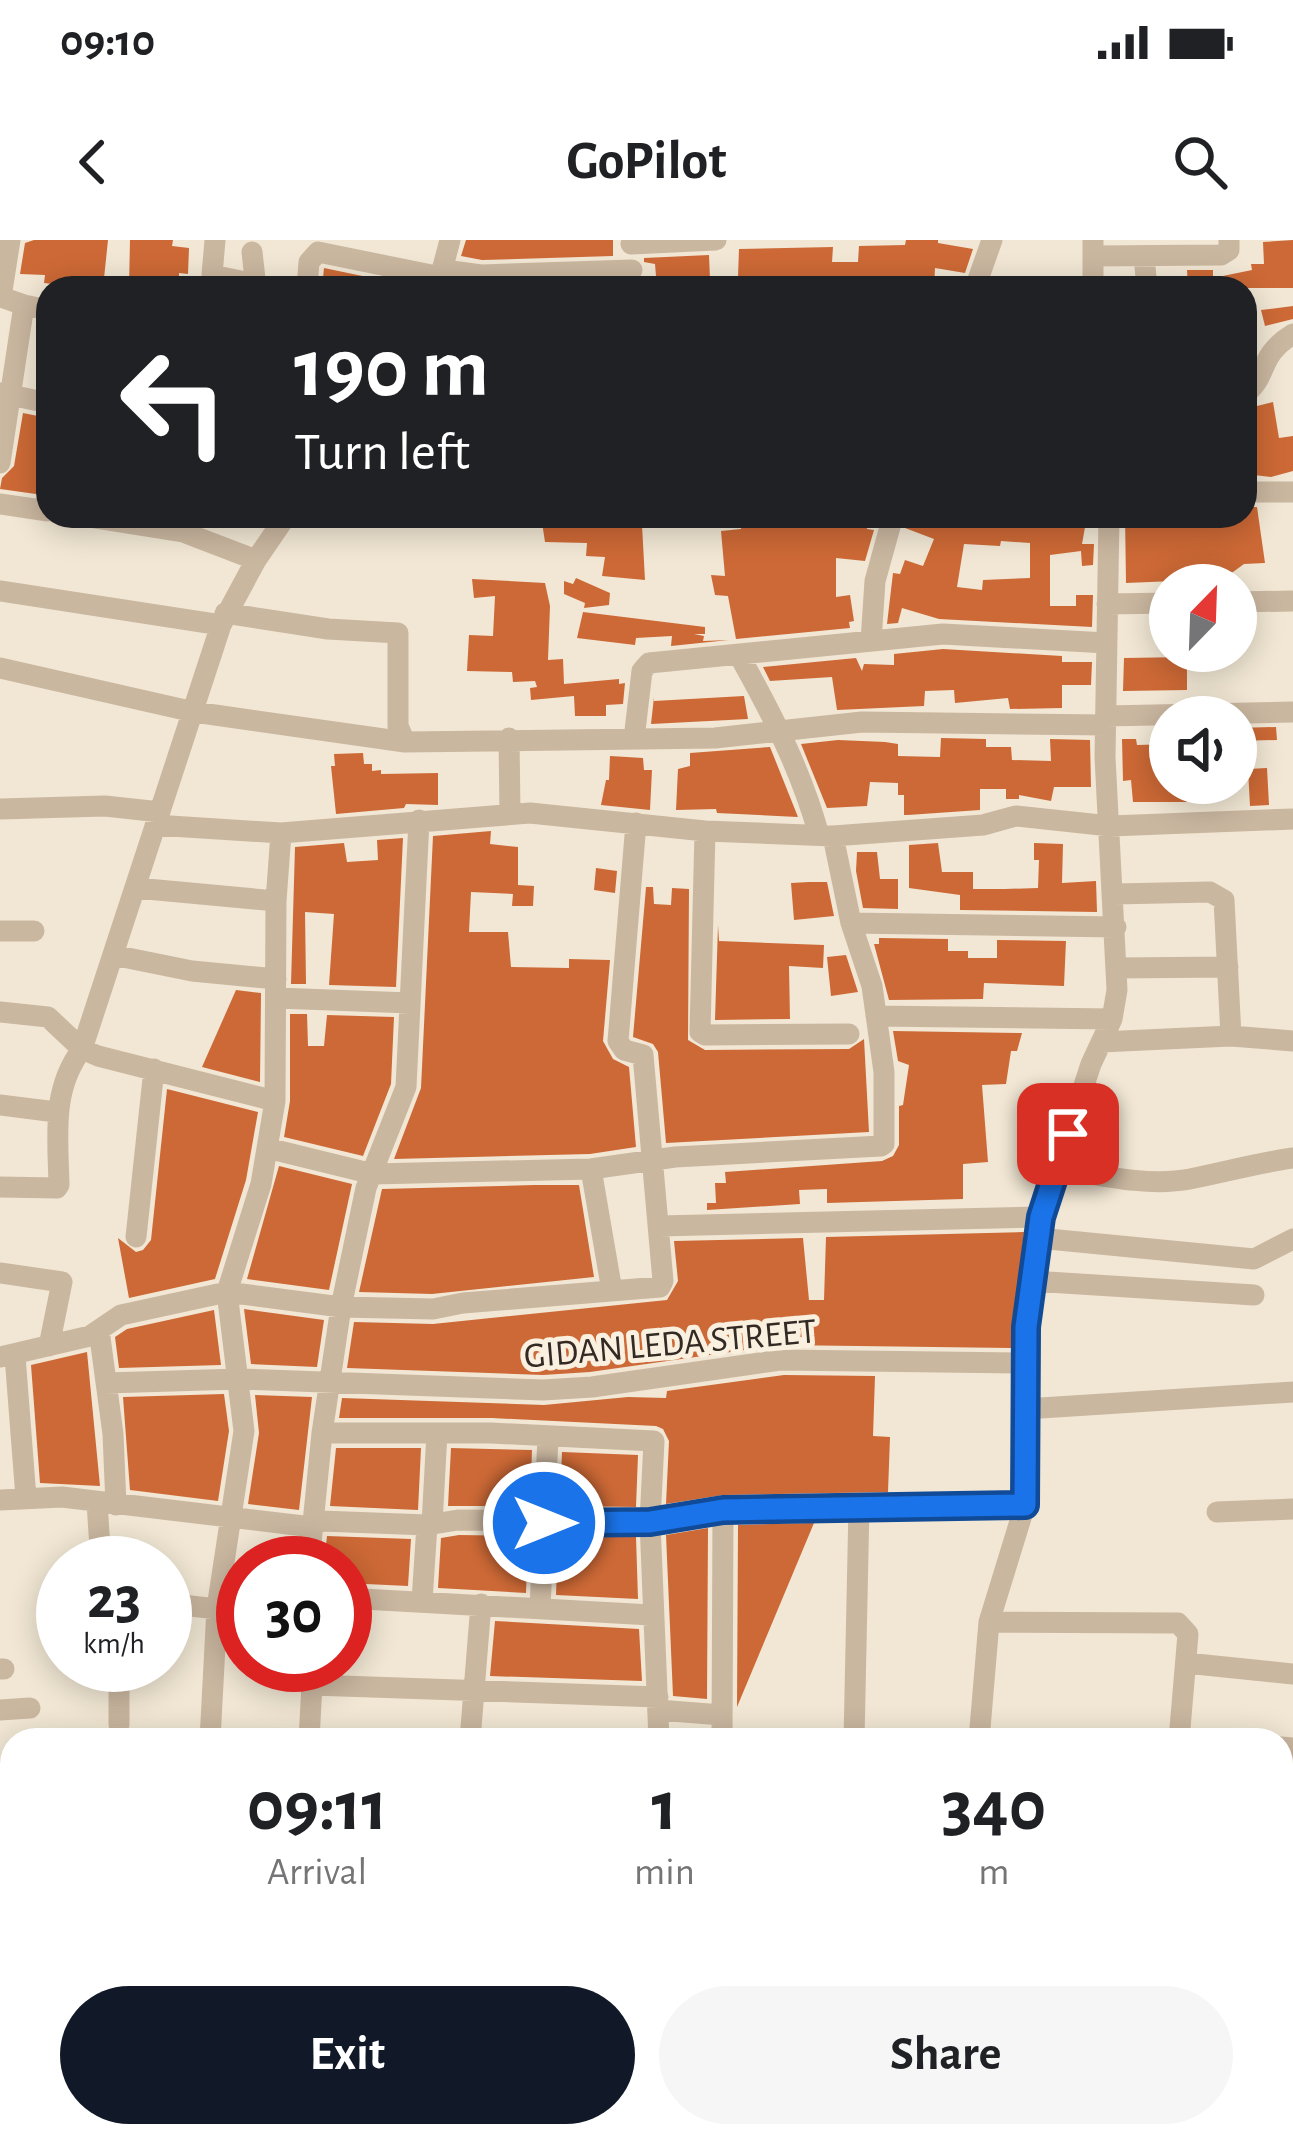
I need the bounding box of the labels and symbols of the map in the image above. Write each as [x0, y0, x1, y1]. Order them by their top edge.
north arrow [1149, 564, 1257, 672]
pin [1017, 1083, 1119, 1185]
street label: GIDAN LEDA STREET [522, 1313, 818, 1375]
position arrow [481, 1460, 607, 1586]
speed limit sign: 30 [216, 1536, 372, 1692]

